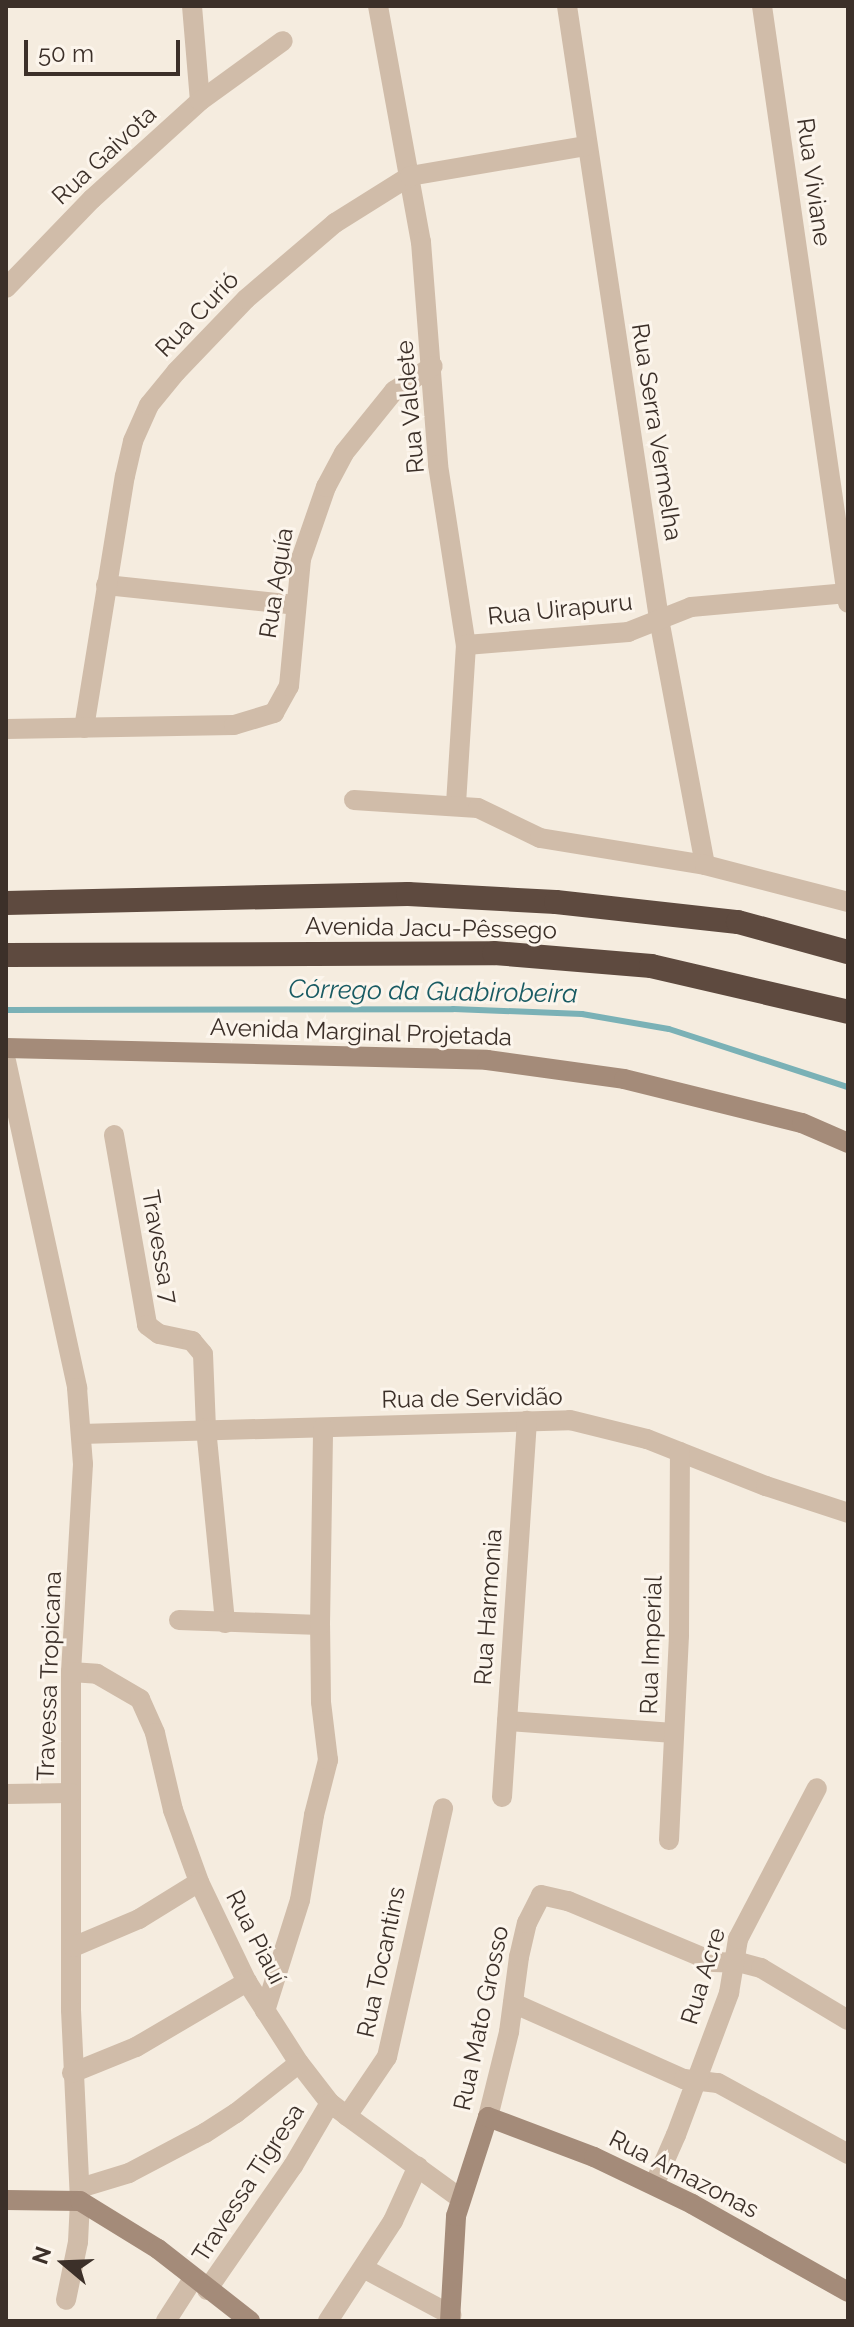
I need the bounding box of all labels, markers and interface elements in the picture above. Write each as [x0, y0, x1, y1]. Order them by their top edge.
scale bar [28, 24, 184, 74]
text: 50 m [38, 39, 94, 68]
street label: Rua Gaivota [46, 99, 162, 211]
street label: Rua Viviane [791, 116, 837, 248]
street label: Rua Curió [149, 265, 245, 363]
street label: Rua Serra Vermelha [626, 321, 688, 543]
street label: Rua Valdete [390, 339, 430, 475]
street label: Rua Aguía [253, 525, 299, 641]
street label: Rua Uirapuru [486, 587, 634, 631]
street label: Avenida Jacu-Pêssego [305, 911, 557, 945]
water label: Córrego da Guabirobeira [288, 974, 578, 1010]
street label: Avenida Marginal Projetada [209, 1012, 513, 1052]
street label: Travessa 7 [136, 1188, 184, 1306]
street label: Rua de Servidão [381, 1382, 563, 1414]
street label: Rua Harmonia [468, 1528, 508, 1686]
street label: Travessa Tropicana [31, 1570, 67, 1782]
street label: Rua Imperial [634, 1575, 668, 1715]
street label: Rua Tocantins [351, 1884, 411, 2040]
street label: Rua Piauí [220, 1885, 292, 1989]
street label: Rua Mato Grosso [447, 1923, 515, 2113]
street label: Rua Acre [675, 1924, 731, 2028]
street label: Travessa Tigresa [186, 2098, 310, 2268]
street label: Rua Amazonas [604, 2124, 764, 2224]
north arrow [24, 2223, 104, 2303]
text: N [26, 2243, 56, 2267]

